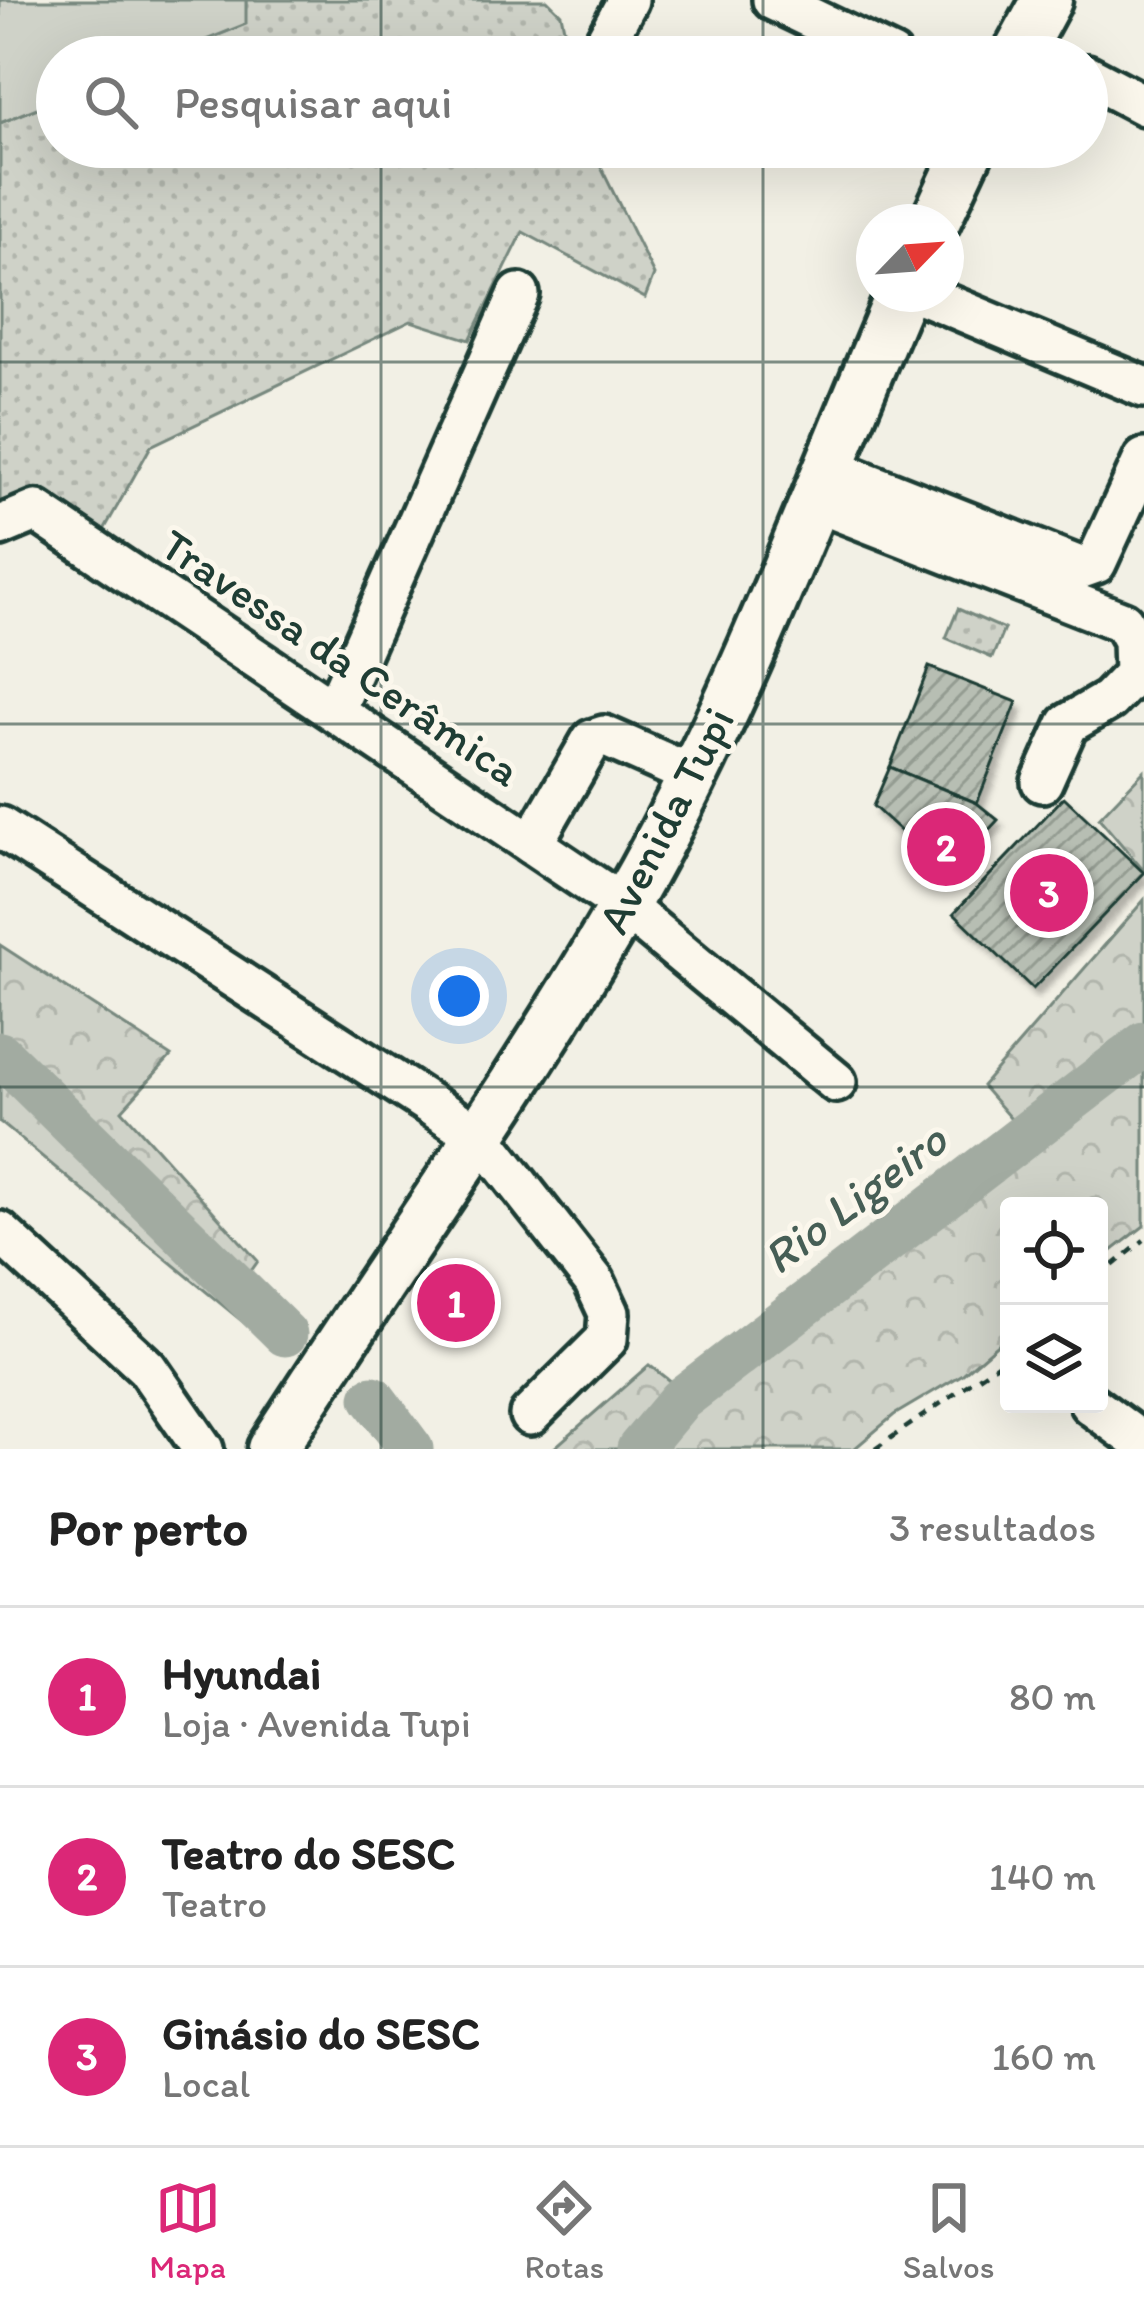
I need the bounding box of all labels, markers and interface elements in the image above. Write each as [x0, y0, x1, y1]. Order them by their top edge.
search box [36, 36, 1108, 168]
icon: search [78, 69, 144, 135]
text: Pesquisar aqui [174, 75, 452, 129]
north arrow [856, 204, 964, 312]
street label: Travessa da Cerâmica [151, 517, 531, 797]
street label: Avenida Tupi [585, 698, 745, 942]
pin: 2 [907, 802, 985, 892]
pin: 3 [1010, 848, 1088, 938]
your location [429, 966, 489, 1026]
water label: Rio Ligeiro [751, 1109, 959, 1286]
map controls [1000, 1197, 1108, 1413]
button: locate [1000, 1197, 1108, 1305]
pin: 1 [417, 1258, 495, 1348]
button: layers [1000, 1305, 1108, 1413]
text: Por perto [48, 1497, 248, 1558]
text: 3 resultados [889, 1504, 1096, 1551]
text: Hyundai [162, 1646, 321, 1700]
text: 1 [78, 1673, 96, 1720]
text: 80 m [1009, 1673, 1096, 1720]
text: Loja · Avenida Tupi [162, 1700, 471, 1747]
text: Teatro do SESC [162, 1826, 455, 1880]
text: 2 [77, 1853, 97, 1900]
text: 140 m [989, 1853, 1096, 1900]
text: Teatro [162, 1880, 267, 1927]
text: Ginásio do SESC [162, 2006, 480, 2060]
text: 3 [76, 2033, 98, 2080]
text: 160 m [992, 2033, 1096, 2080]
text: Local [162, 2060, 250, 2107]
tab: Mapa [149, 2175, 226, 2286]
tab: Rotas [525, 2175, 604, 2286]
tab: Salvos [903, 2175, 995, 2286]

